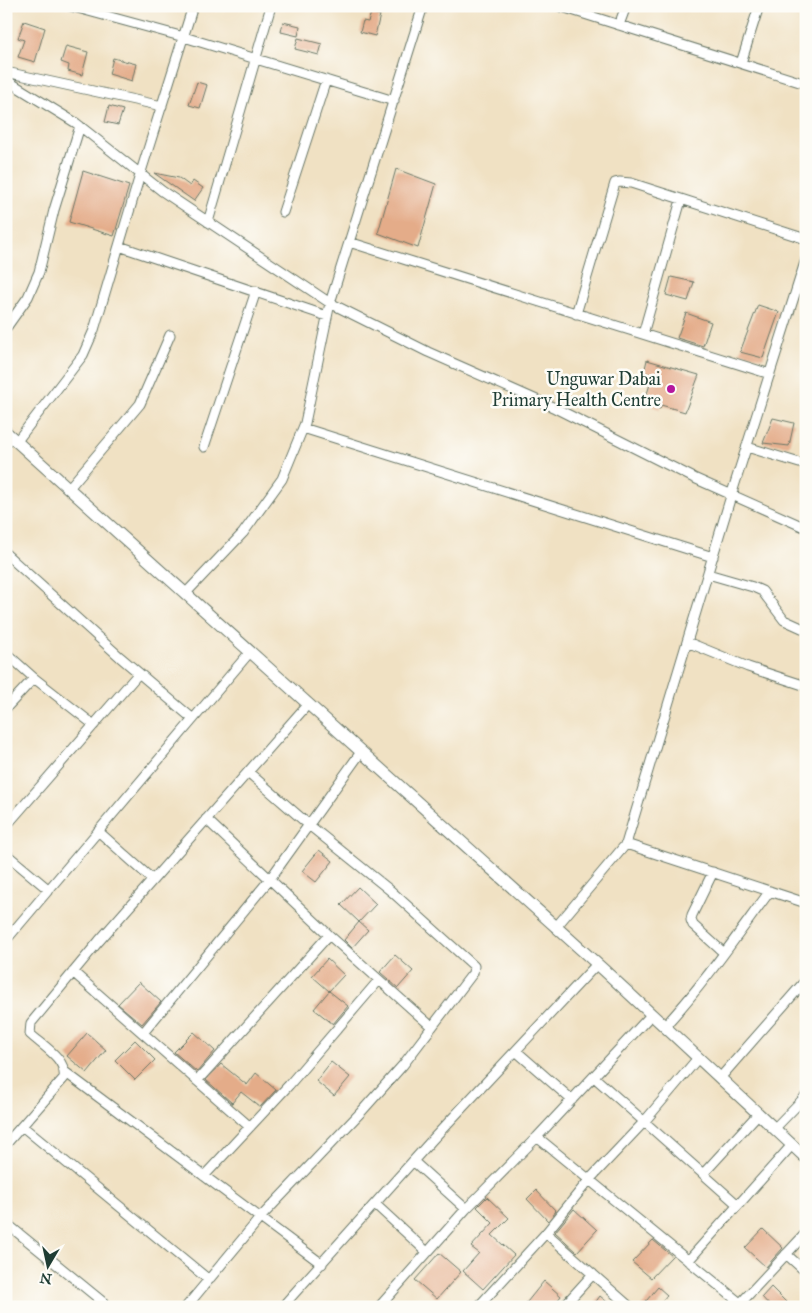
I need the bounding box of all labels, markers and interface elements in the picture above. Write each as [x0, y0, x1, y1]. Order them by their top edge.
place label: Unguwar Dabai Primary Health Centre [492, 368, 661, 411]
marker: Unguwar Dabai Primary Health Centre [665, 383, 677, 395]
north arrow [22, 1240, 72, 1290]
text: N [39, 1269, 53, 1288]

